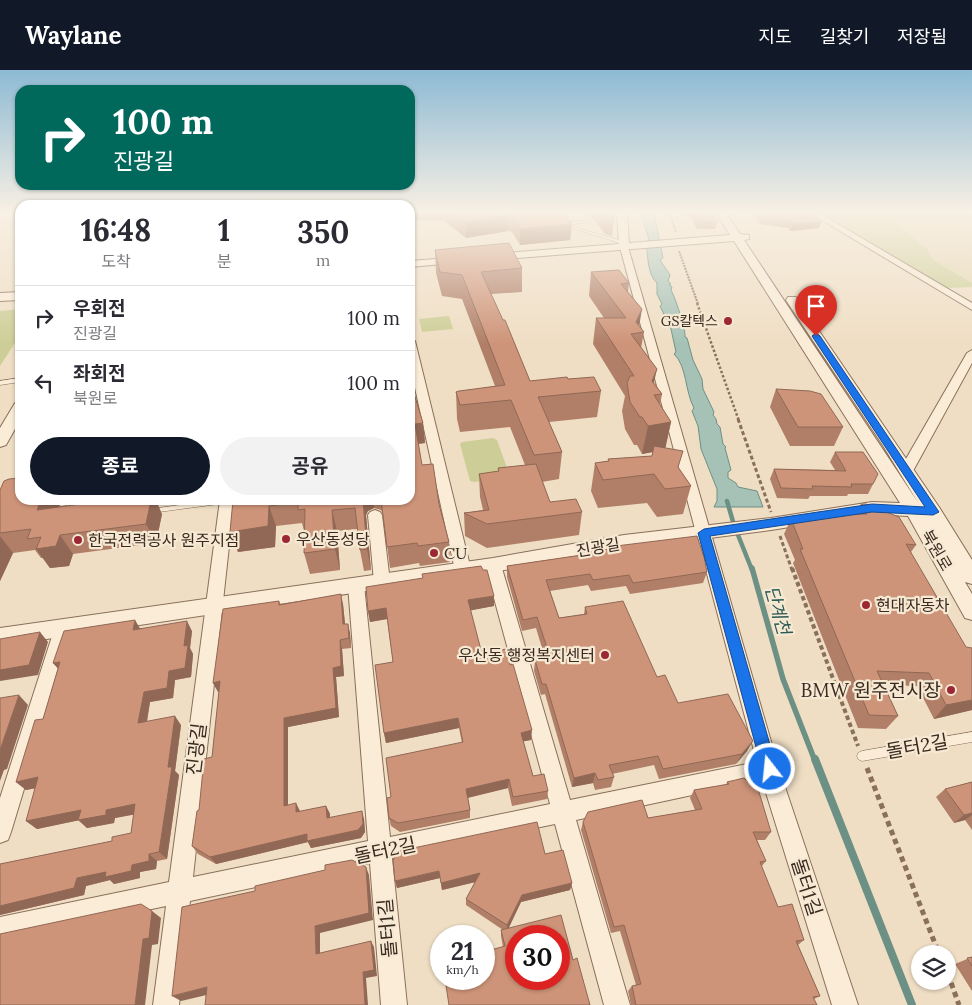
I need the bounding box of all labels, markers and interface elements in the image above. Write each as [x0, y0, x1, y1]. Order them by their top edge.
text: Waylane [25, 20, 121, 51]
text: 지도 [759, 25, 792, 48]
text: 길찾기 [820, 25, 869, 48]
text: 저장됨 [897, 25, 947, 48]
text: 100 m [113, 99, 213, 144]
icon: right [30, 105, 95, 170]
text: 진광길 [113, 147, 174, 175]
text: 16:48 [81, 211, 151, 249]
text: 1 [218, 211, 230, 249]
text: 350 [297, 213, 349, 251]
text: m [316, 250, 330, 270]
text: 도착 [101, 251, 131, 271]
text: 분 [217, 251, 232, 271]
pin [795, 285, 837, 336]
icon: arrive [802, 292, 830, 320]
text: 우회전 [73, 296, 125, 320]
icon: right [30, 304, 58, 332]
text: 100 m [348, 306, 400, 330]
place label: GS칼텍스 [661, 312, 718, 330]
marker: GS칼텍스 [722, 315, 734, 327]
text: 진광길 [73, 323, 117, 343]
text: 좌회전 [73, 361, 125, 385]
icon: left [30, 369, 58, 397]
text: 100 m [348, 371, 400, 395]
text: 북원로 [73, 388, 117, 408]
button: 종료 [30, 437, 210, 495]
button: 공유 [220, 437, 400, 495]
street label: 북원로 [917, 526, 957, 574]
place label: 우산동성당 [296, 529, 370, 549]
place label: 한국전력공사 원주지점 [88, 530, 239, 550]
marker: 우산동성당 [280, 533, 292, 545]
street label: 진광길 [575, 533, 621, 561]
marker: 한국전력공사 원주지점 [72, 534, 84, 546]
place label: CU [444, 543, 467, 563]
marker: CU [428, 547, 440, 559]
water label: 단계천 [760, 583, 797, 639]
place label: 현대자동차 [876, 595, 950, 615]
marker: 현대자동차 [860, 599, 872, 611]
place label: 우산동 행정복지센터 [458, 645, 595, 665]
marker: 우산동 행정복지센터 [599, 649, 611, 661]
place label: BMW 원주전시장 [801, 678, 941, 702]
marker: BMW 원주전시장 [945, 684, 957, 696]
street label: 진광길 [181, 722, 211, 776]
street label: 돌터2길 [884, 729, 950, 763]
position arrow [743, 742, 795, 794]
street label: 돌터2길 [352, 832, 418, 868]
street label: 돌터1길 [786, 855, 828, 919]
street label: 돌터1길 [372, 897, 402, 959]
speed limit sign: 30 [505, 925, 570, 990]
text: 21 [451, 935, 474, 967]
map controls [911, 945, 956, 990]
button: layers [911, 945, 956, 990]
text: km/h [446, 962, 479, 977]

